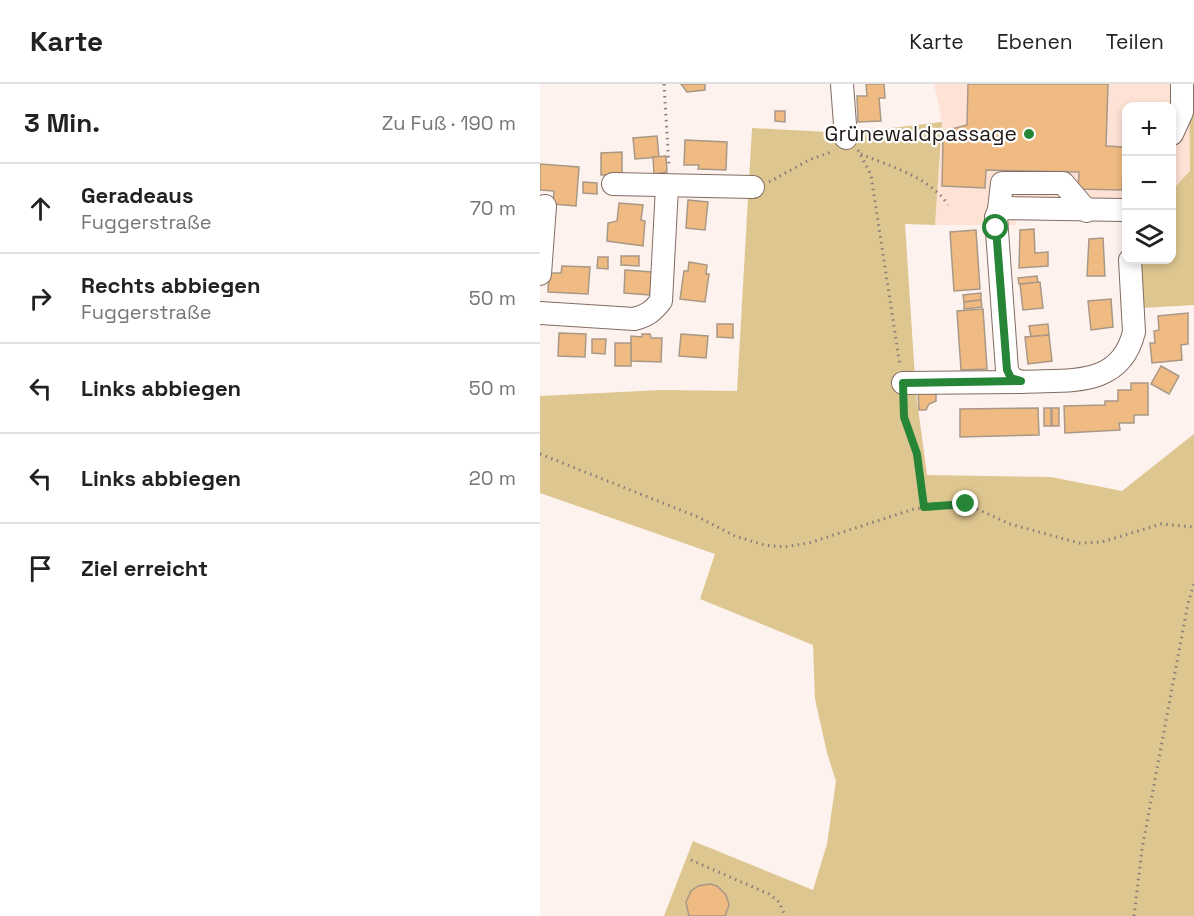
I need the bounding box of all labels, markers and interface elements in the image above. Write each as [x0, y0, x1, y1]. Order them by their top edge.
text: Karte [30, 23, 103, 59]
text: Karte [909, 28, 964, 55]
text: Ebenen [997, 28, 1073, 55]
text: Teilen [1106, 28, 1164, 55]
map controls [1122, 102, 1176, 264]
button: + [1122, 102, 1176, 156]
text: 3 Min. [24, 106, 100, 140]
text: Zu Fuß · 190 m [382, 110, 516, 136]
place label: Grünewaldpassage [825, 120, 1017, 147]
marker: Grünewaldpassage [1022, 127, 1036, 141]
button: − [1122, 156, 1176, 210]
text: Geradeaus [81, 181, 193, 209]
icon: ahead [24, 192, 57, 225]
text: 70 m [470, 195, 516, 221]
text: Fuggerstraße [81, 209, 212, 235]
button: layers [1122, 210, 1176, 264]
route start [982, 214, 1008, 240]
text: Rechts abbiegen [81, 271, 261, 299]
icon: right [24, 282, 57, 315]
text: 50 m [469, 285, 516, 311]
text: Fuggerstraße [81, 299, 212, 325]
icon: left [24, 372, 57, 405]
text: Links abbiegen [81, 374, 241, 402]
text: 50 m [469, 375, 516, 401]
icon: left [24, 462, 57, 495]
text: Links abbiegen [81, 464, 241, 492]
text: 20 m [469, 465, 516, 491]
route end [952, 490, 978, 516]
icon: arrive [24, 552, 57, 585]
text: Ziel erreicht [81, 554, 208, 582]

